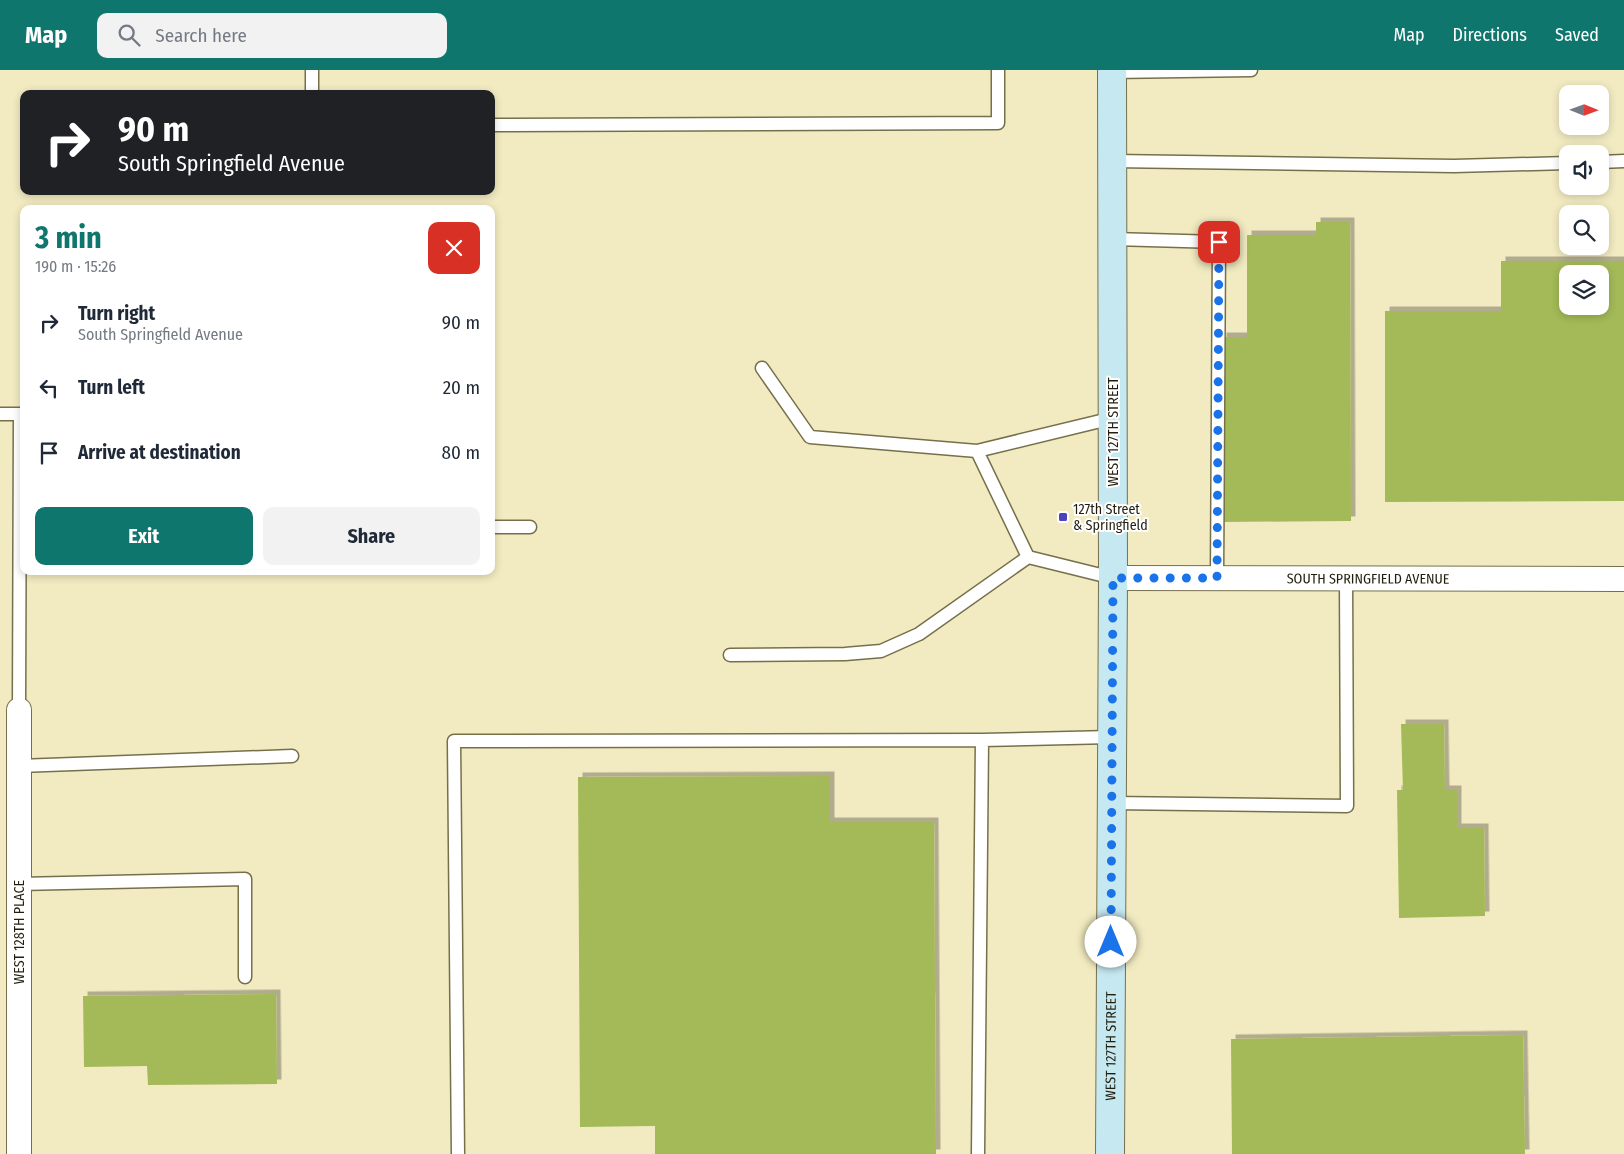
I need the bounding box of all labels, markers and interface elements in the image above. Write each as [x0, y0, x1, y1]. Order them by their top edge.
search box [97, 13, 447, 58]
text: Map [25, 21, 67, 49]
icon: search [115, 21, 143, 49]
text: Search here [155, 24, 247, 47]
text: Map [1393, 24, 1425, 46]
text: Directions [1453, 24, 1527, 46]
text: Saved [1555, 24, 1599, 46]
north arrow [1559, 85, 1609, 135]
map controls [1559, 85, 1609, 315]
text: 90 m [118, 108, 189, 150]
icon: right [35, 110, 100, 175]
button: sound [1559, 145, 1609, 195]
text: South Springfield Avenue [118, 150, 345, 177]
button: search [1559, 205, 1609, 255]
text: 3 min [35, 220, 102, 256]
pin [1198, 221, 1240, 263]
button: close [428, 222, 480, 274]
icon: arrive [1205, 228, 1233, 256]
text: 190 m · 15:26 [35, 257, 116, 276]
button: layers [1559, 265, 1609, 315]
text: Turn right [78, 302, 155, 325]
icon: right [35, 309, 63, 337]
text: 90 m [442, 311, 480, 334]
text: South Springfield Avenue [78, 325, 243, 344]
icon: left [35, 374, 63, 402]
text: Turn left [78, 376, 145, 399]
text: 20 m [443, 376, 480, 399]
street label: WEST 127TH STREET [1105, 377, 1122, 487]
icon: arrive [35, 439, 63, 467]
text: Arrive at destination [78, 441, 241, 464]
text: 80 m [442, 441, 480, 464]
place label: 127th Street & Springfield [1073, 501, 1148, 534]
button: Exit [35, 507, 253, 565]
button: Share [263, 507, 480, 565]
marker: 127th Street & Springfield [1057, 511, 1069, 523]
street label: SOUTH SPRINGFIELD AVENUE [1287, 570, 1450, 587]
street label: WEST 128TH PLACE [11, 879, 28, 984]
position arrow [1084, 915, 1136, 967]
street label: WEST 127TH STREET [1102, 991, 1119, 1101]

